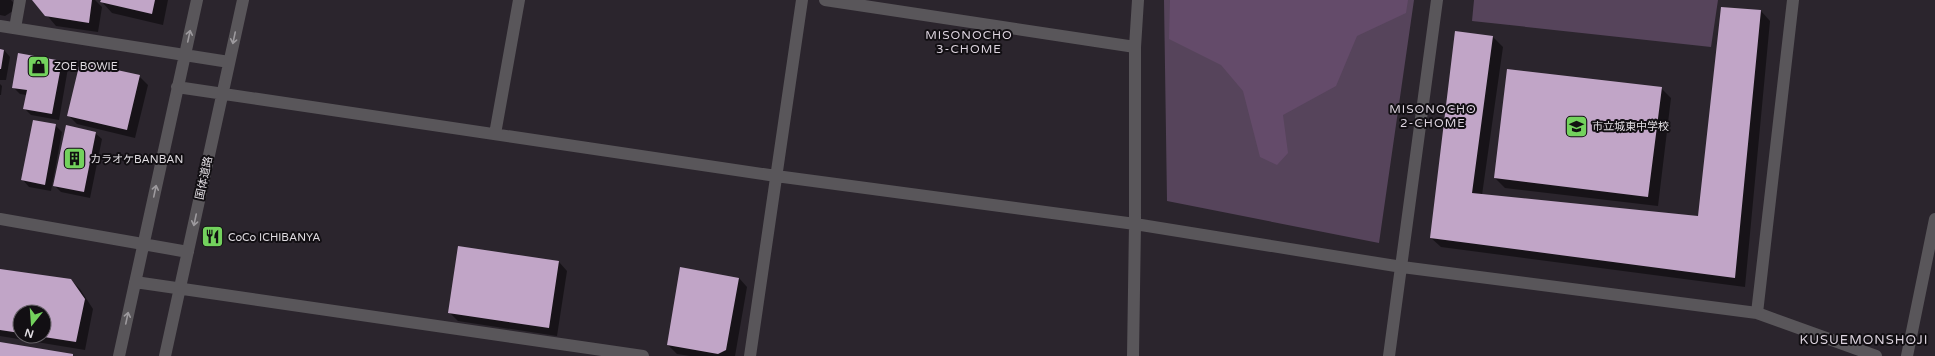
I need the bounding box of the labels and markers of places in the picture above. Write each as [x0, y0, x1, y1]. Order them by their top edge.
shop icon: ZOE BOWIE [26, 53, 52, 79]
place label: ZOE BOWIE [54, 60, 118, 73]
school or university icon: 市立城東中学校 [1563, 113, 1589, 139]
place label: 市立城東中学校 [1592, 120, 1669, 133]
building icon: カラオケBANBAN [62, 146, 88, 172]
place label: カラオケBANBAN [90, 153, 183, 166]
restaurant icon: CoCo ICHIBANYA [199, 224, 225, 250]
place label: CoCo ICHIBANYA [228, 231, 321, 244]

